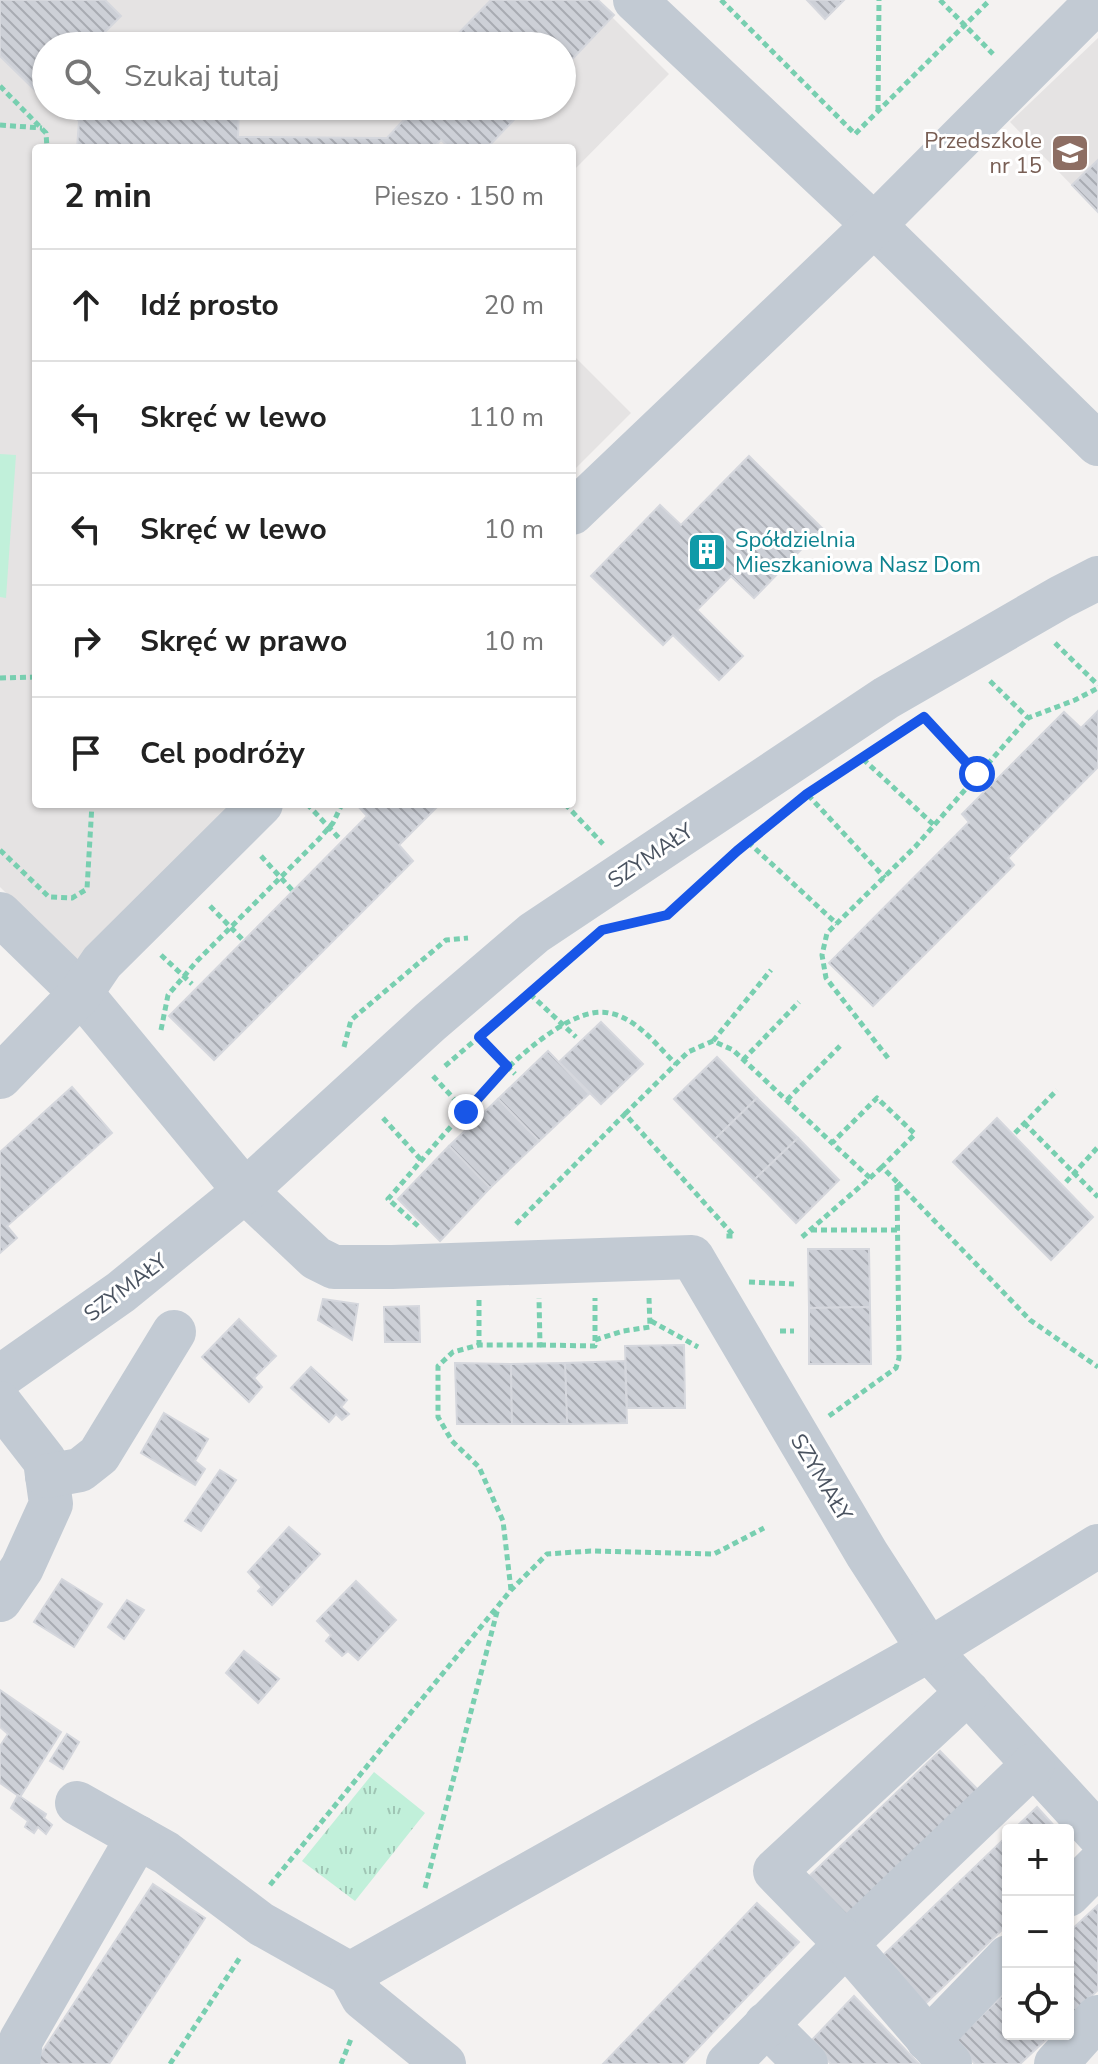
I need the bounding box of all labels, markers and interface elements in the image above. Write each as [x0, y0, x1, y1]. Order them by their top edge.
search box [32, 32, 576, 120]
icon: search [60, 54, 104, 98]
text: Szukaj tutaj [124, 56, 280, 97]
place label: Przedszkole nr 15 [924, 126, 1042, 181]
school or university icon: Przedszkole nr 15 [1049, 132, 1091, 174]
text: 2 min [64, 173, 152, 219]
text: Pieszo · 150 m [374, 179, 544, 214]
icon: ahead [64, 283, 108, 327]
text: Idź prosto [140, 285, 279, 326]
text: 20 m [484, 288, 544, 323]
icon: left [64, 395, 108, 439]
text: Skręć w lewo [140, 397, 327, 438]
text: 110 m [468, 400, 544, 435]
icon: left [64, 507, 108, 551]
text: Skręć w lewo [140, 509, 327, 550]
text: 10 m [484, 512, 544, 547]
place label: Spółdzielnia Mieszkaniowa Nasz Dom [735, 525, 981, 580]
building icon: Spółdzielnia Mieszkaniowa Nasz Dom [686, 531, 728, 573]
icon: right [64, 619, 108, 663]
text: Skręć w prawo [140, 621, 347, 662]
text: 10 m [484, 624, 544, 659]
icon: arrive [64, 731, 108, 775]
text: Cel podróży [140, 733, 305, 774]
route start [959, 756, 995, 792]
street label: SZYMAŁY [602, 816, 700, 895]
route end [448, 1094, 484, 1130]
street label: SZYMAŁY [78, 1246, 174, 1329]
street label: SZYMAŁY [783, 1428, 859, 1528]
map controls [1002, 1824, 1074, 2040]
button: + [1002, 1824, 1074, 1896]
button: − [1002, 1896, 1074, 1968]
button: locate [1002, 1968, 1074, 2040]

